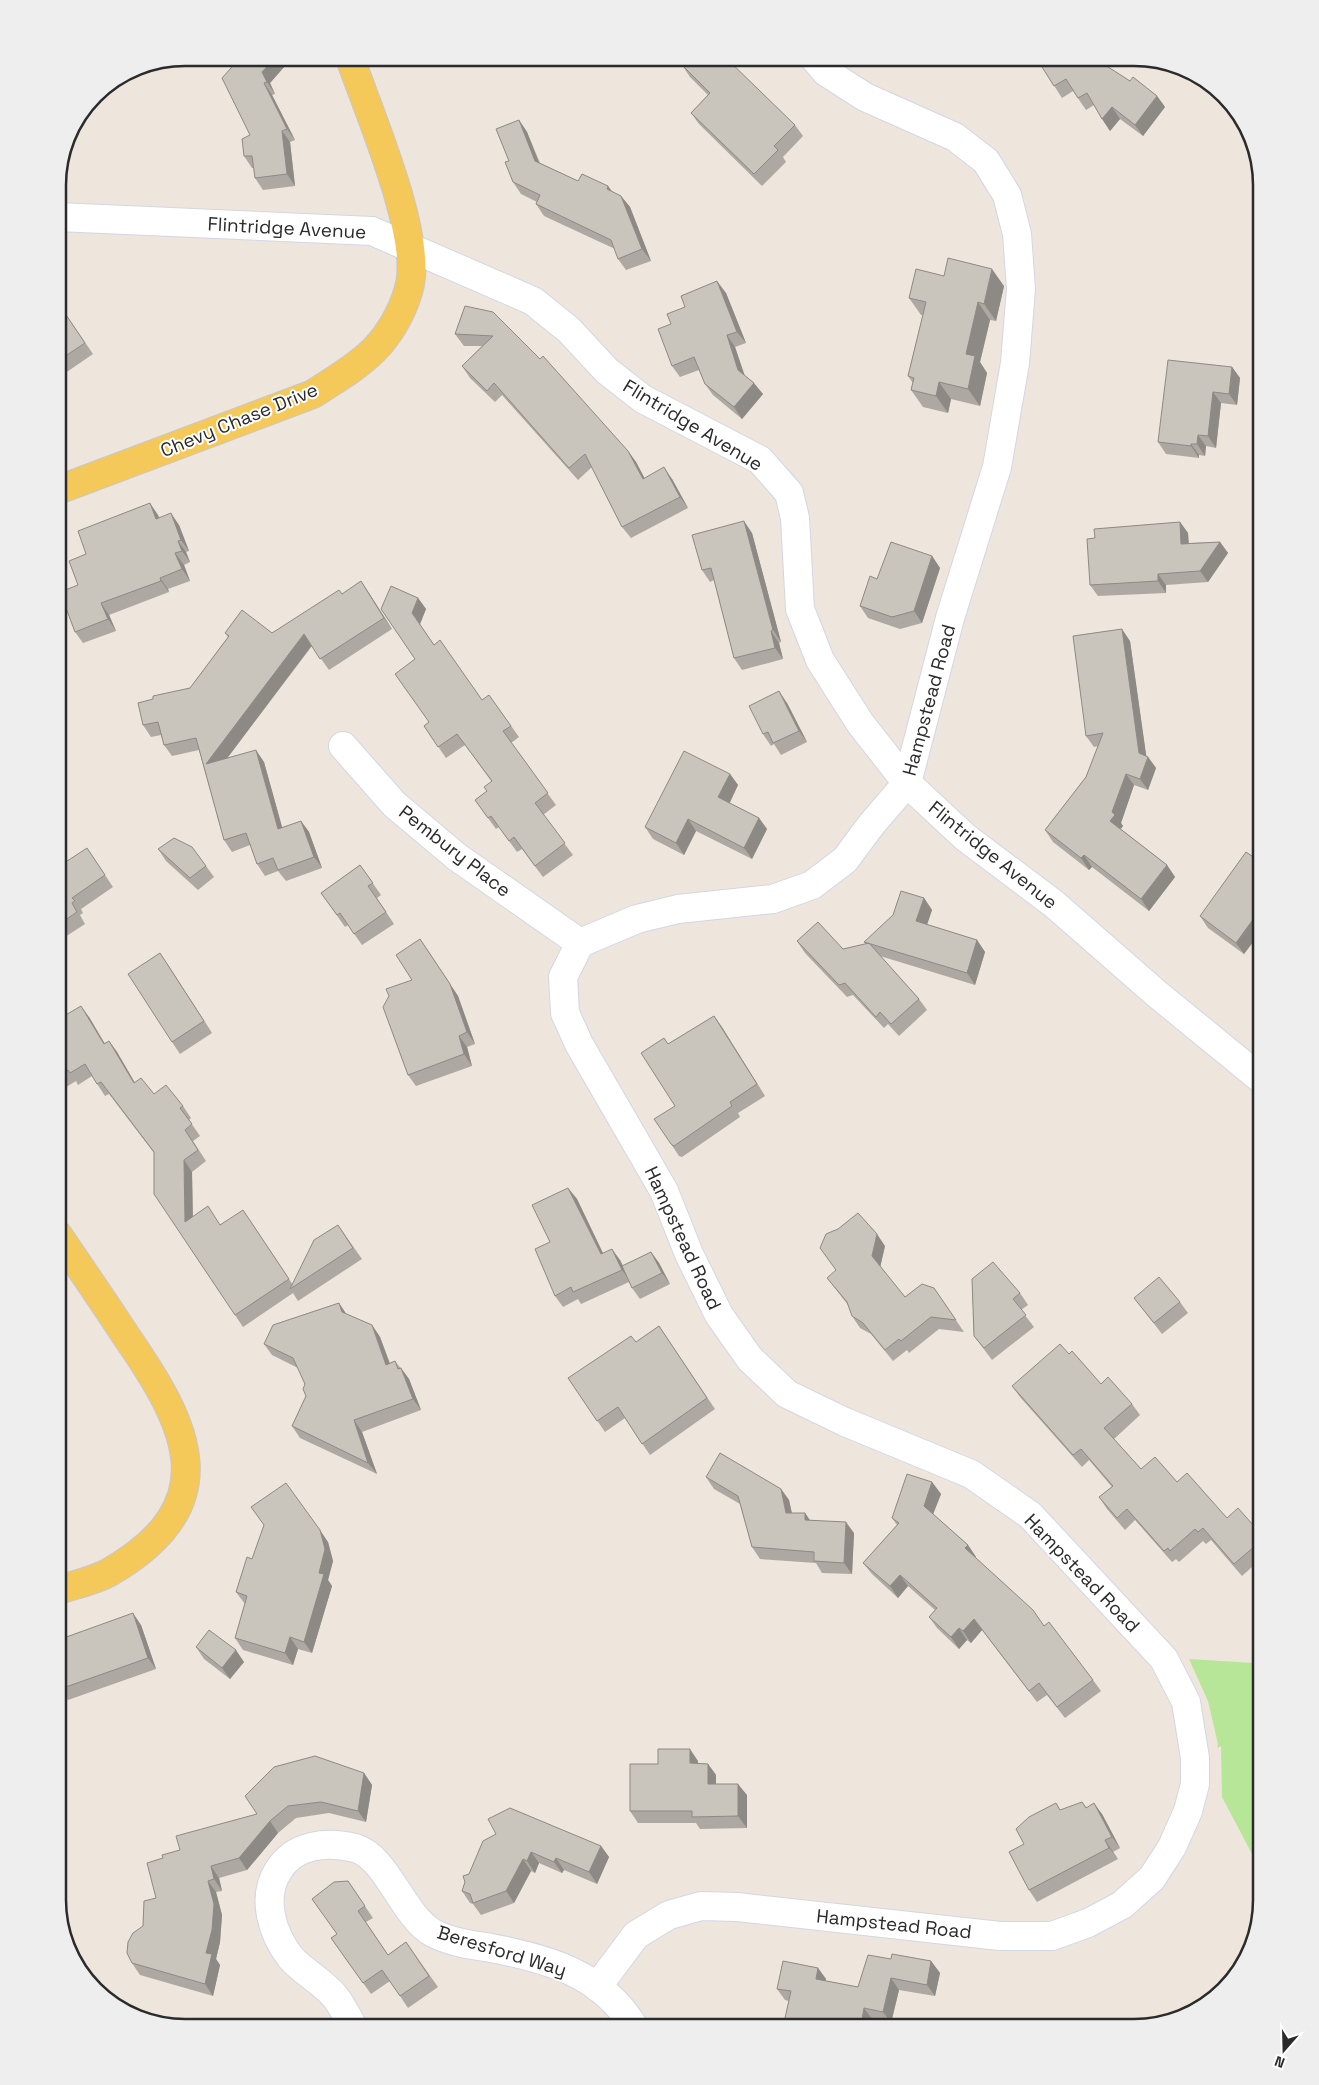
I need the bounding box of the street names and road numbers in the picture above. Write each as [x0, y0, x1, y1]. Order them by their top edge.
street label: Flintridge Avenue [207, 211, 367, 245]
street label: Flintridge Avenue [618, 373, 768, 477]
street label: Chevy Chase Drive [157, 377, 321, 463]
street label: Hampstead Road [897, 621, 961, 779]
street label: Flintridge Avenue [923, 795, 1063, 915]
street label: Pembury Place [394, 799, 516, 903]
street label: Hampstead Road [639, 1162, 727, 1314]
street label: Hampstead Road [1019, 1508, 1145, 1638]
street label: Hampstead Road [815, 1903, 973, 1945]
street label: Beresford Way [434, 1919, 570, 1983]

